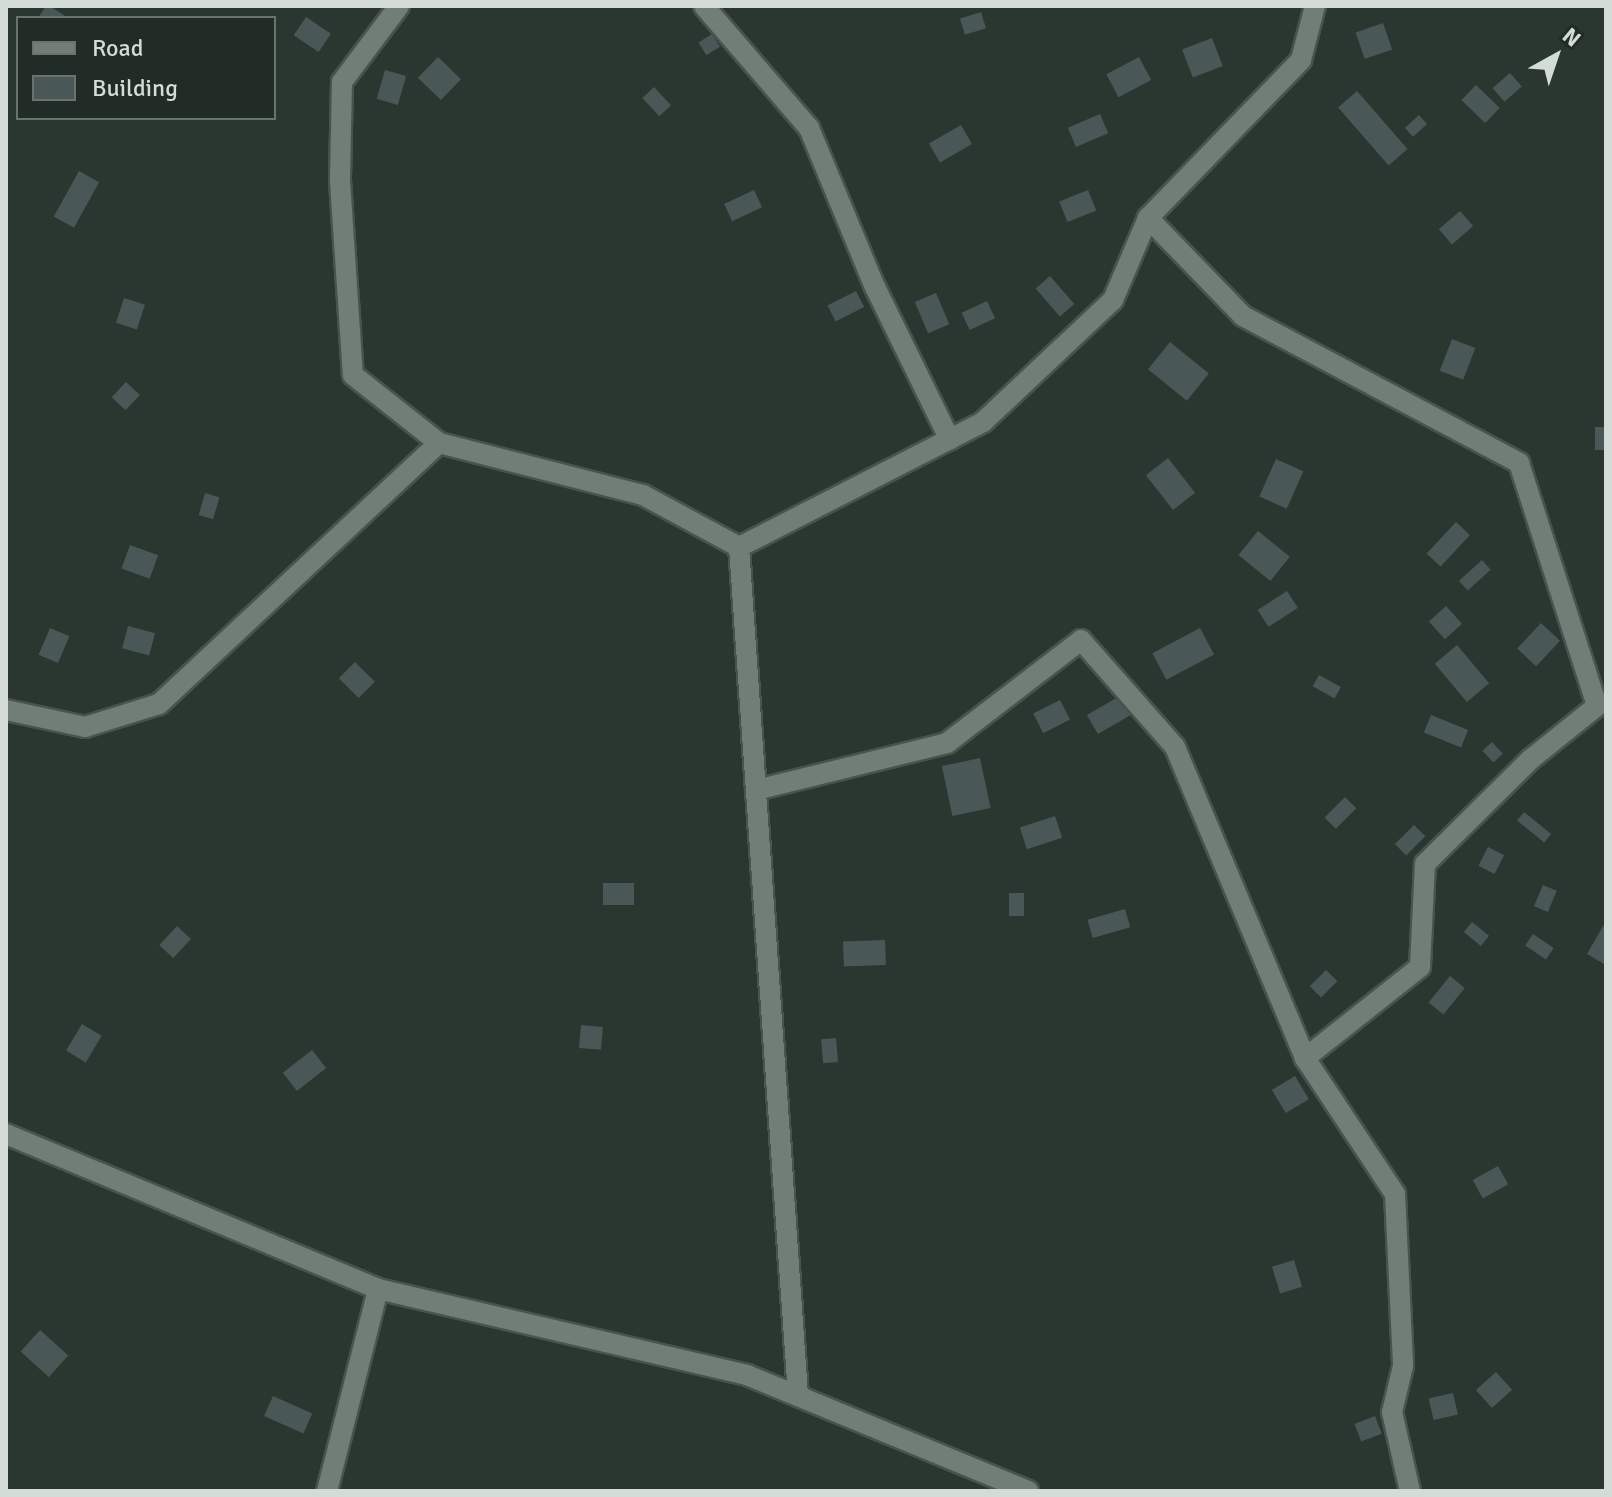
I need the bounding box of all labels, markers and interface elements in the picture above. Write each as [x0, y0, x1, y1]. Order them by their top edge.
legend [16, 16, 276, 120]
north arrow [1516, 16, 1596, 96]
text: N [1557, 22, 1586, 52]
text: Road [92, 33, 143, 63]
text: Building [92, 73, 178, 103]

